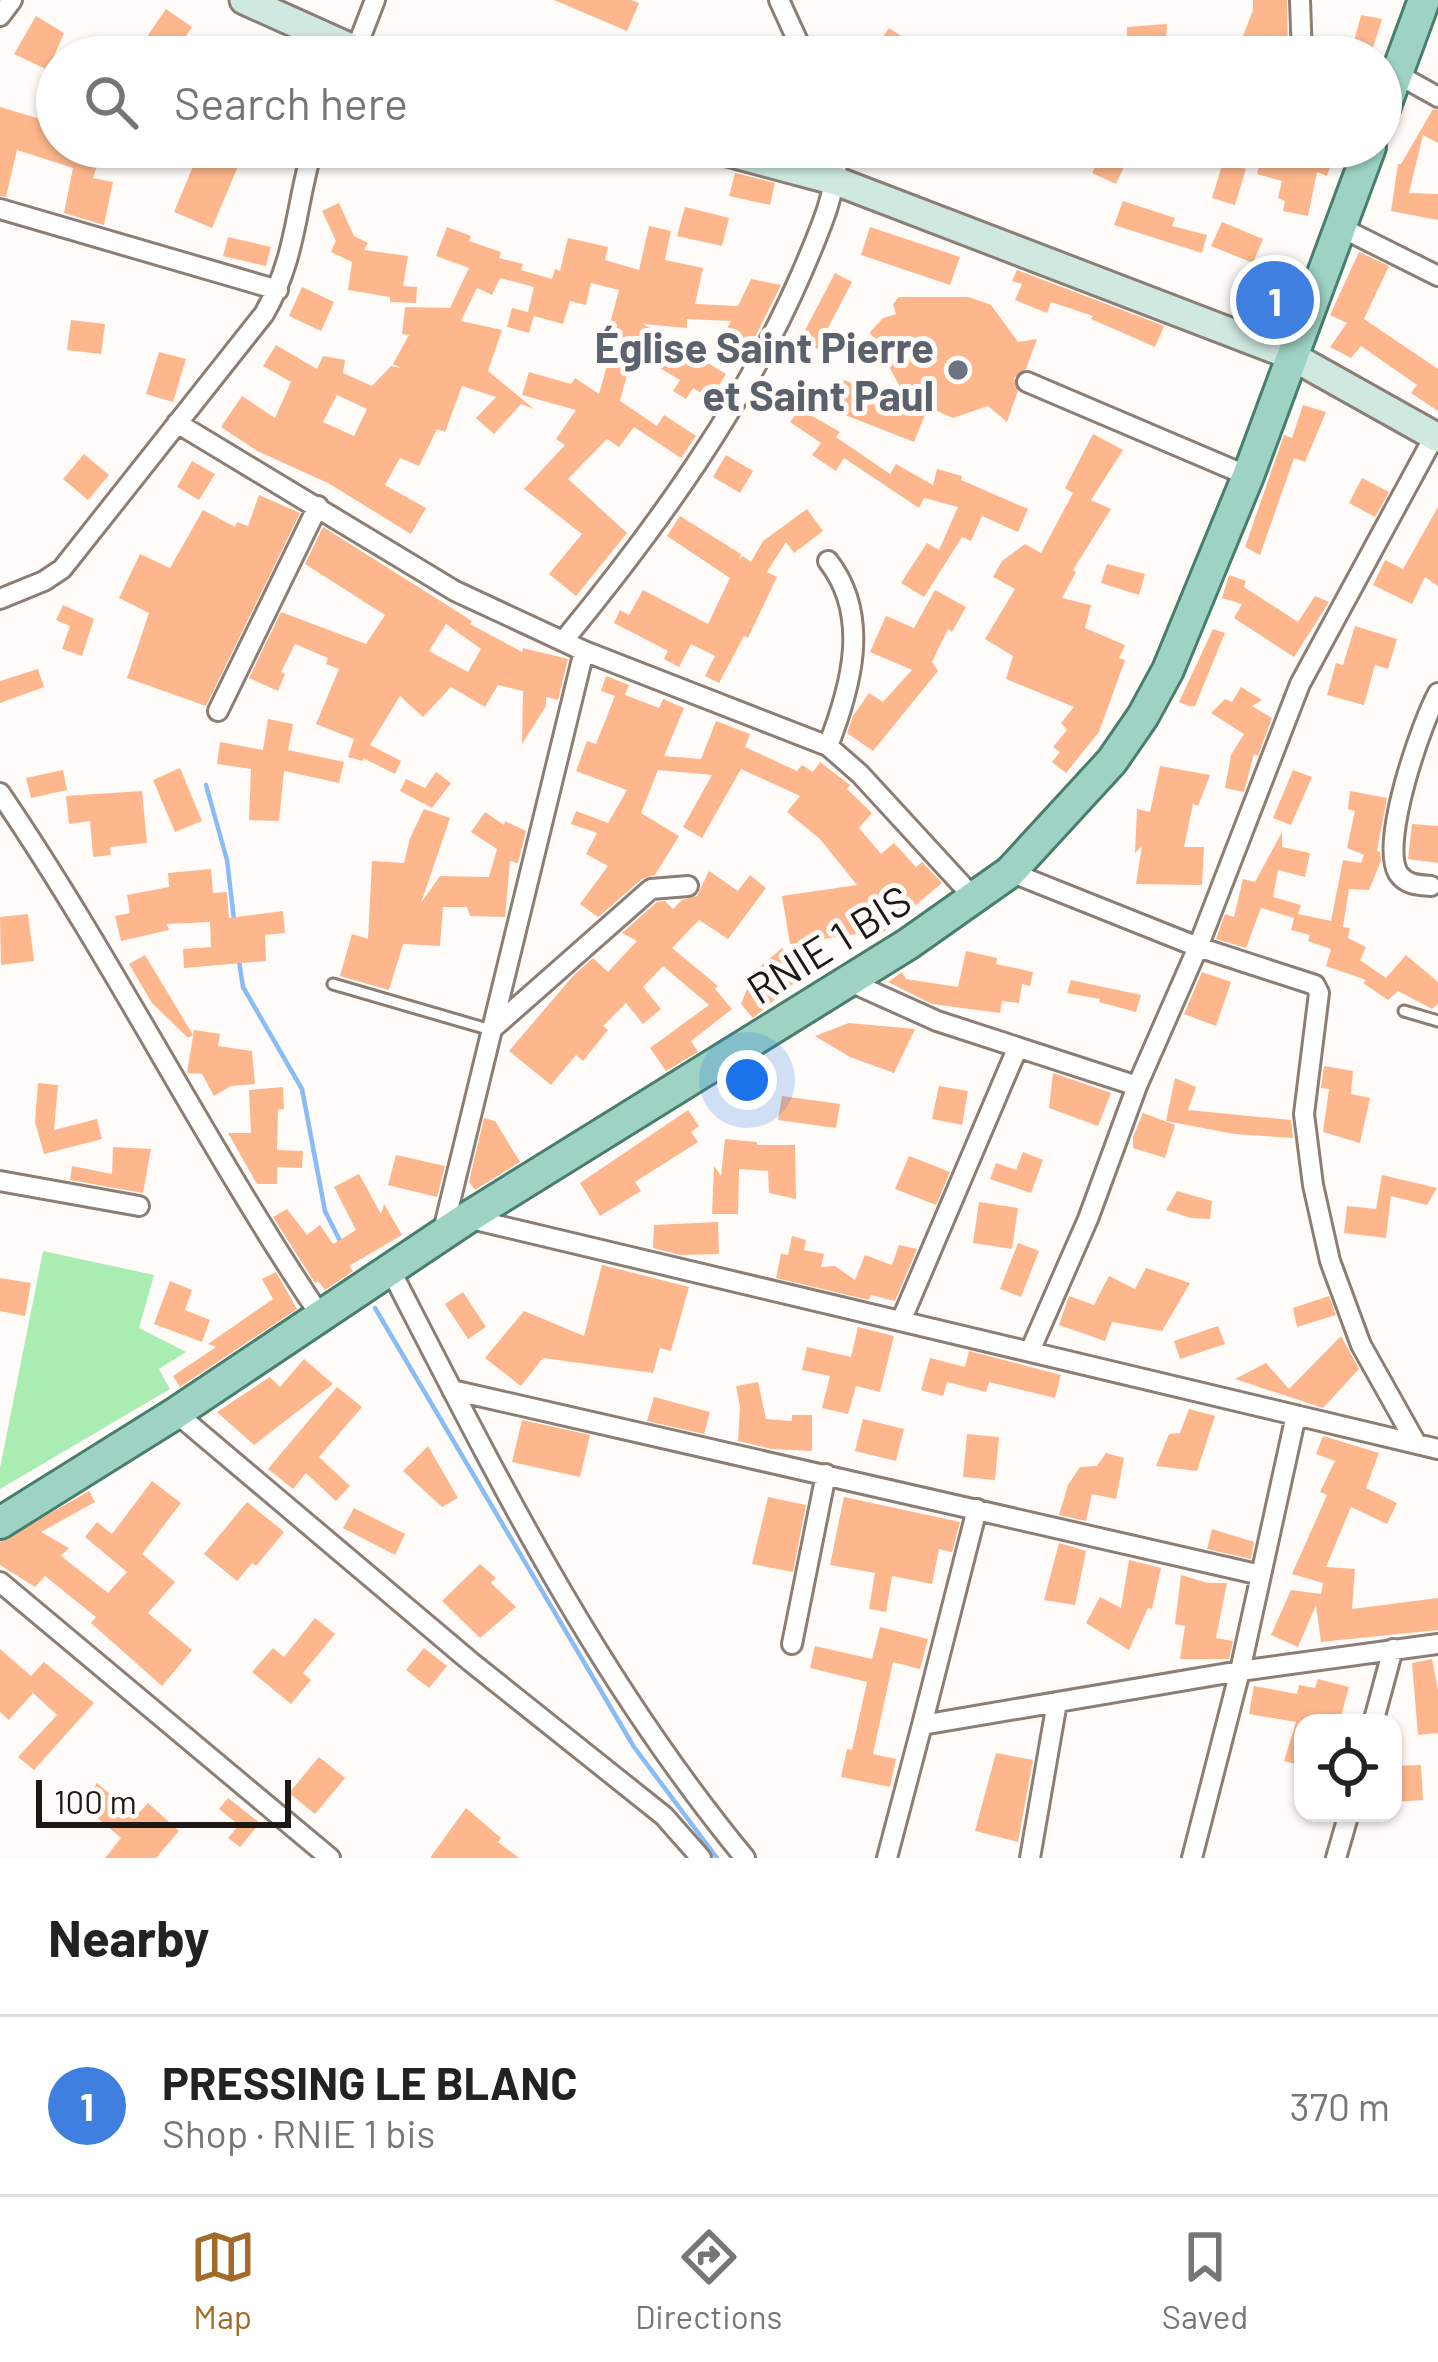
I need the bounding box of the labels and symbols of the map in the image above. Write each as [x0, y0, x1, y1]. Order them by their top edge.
pin: 1 [1236, 255, 1314, 345]
place label: Église Saint Pierre et Saint Paul [595, 321, 934, 419]
marker: Église Saint Pierre et Saint Paul [945, 357, 971, 383]
street label: RNIE 1 BIS [737, 873, 919, 1013]
your location [717, 1050, 777, 1110]
scale bar [36, 1774, 291, 1827]

